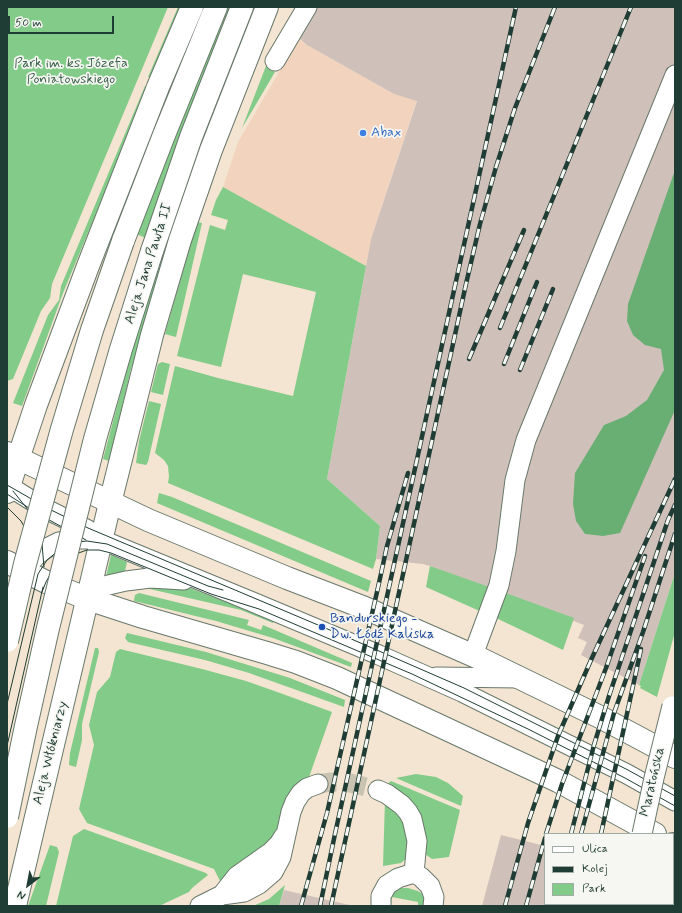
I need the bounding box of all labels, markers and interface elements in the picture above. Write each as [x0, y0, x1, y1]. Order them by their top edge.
scale bar [10, 8, 116, 34]
text: 50 m [15, 15, 42, 31]
park label: Park im. ks. Józefa Poniatowskiego [14, 56, 128, 88]
place label: Abax [371, 125, 401, 141]
marker: Abax [358, 128, 368, 138]
street label: Aleja Jana Pawła II [122, 202, 176, 326]
place label: Bandurskiego - Dw. Łódź Kaliska [330, 611, 434, 644]
marker: Bandurskiego - Dw. Łódź Kaliska [317, 622, 327, 632]
street label: Aleja Włókniarzy [30, 700, 72, 806]
street label: Maratońska [637, 746, 669, 818]
legend [544, 833, 674, 905]
text: Ulica [582, 841, 608, 857]
text: Kolej [582, 861, 608, 877]
north arrow [8, 865, 48, 905]
text: Park [582, 881, 606, 897]
text: N [15, 887, 28, 903]

